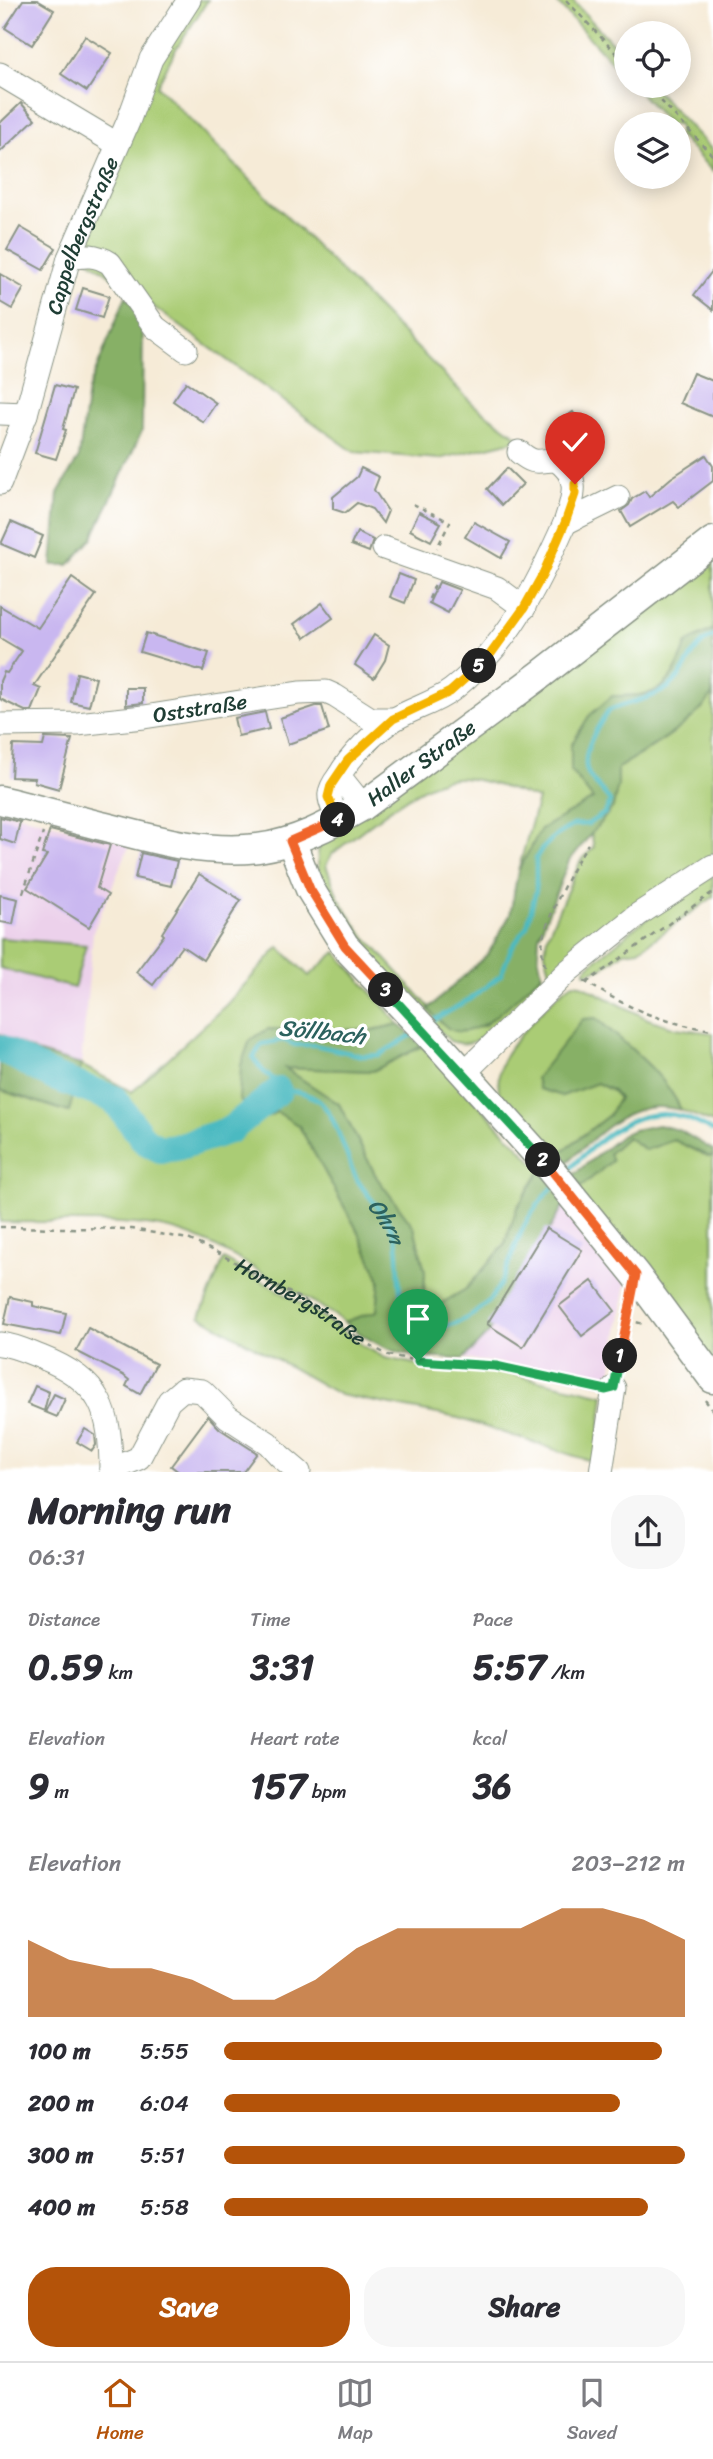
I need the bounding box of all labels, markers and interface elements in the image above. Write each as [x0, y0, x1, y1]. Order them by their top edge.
map controls [614, 21, 691, 189]
button: locate [614, 21, 691, 98]
button: layers [614, 112, 691, 189]
street label: Cappelbergstraße [35, 150, 130, 319]
pin [545, 412, 605, 484]
icon: check [556, 423, 594, 461]
pin: 5 [462, 648, 496, 684]
text: 5 [473, 649, 484, 682]
street label: Oststraße [150, 682, 250, 734]
street label: Haller Straße [358, 709, 485, 817]
pin: 4 [320, 802, 356, 838]
text: 4 [332, 803, 343, 836]
pin: 3 [368, 972, 404, 1007]
text: 3 [380, 973, 391, 1006]
water label: Söllbach [277, 1007, 369, 1057]
pin: 2 [526, 1142, 560, 1178]
text: 2 [537, 1143, 548, 1176]
water label: Ohrn [357, 1188, 418, 1252]
street label: Hornbergstraße [228, 1247, 375, 1357]
pin [388, 1289, 448, 1361]
icon: arrive [399, 1300, 437, 1338]
pin: 1 [602, 1338, 638, 1374]
text: 1 [615, 1339, 624, 1372]
text: Morning run [28, 1477, 231, 1544]
button: share [611, 1495, 685, 1569]
text: 06:31 [28, 1537, 85, 1578]
text: Distance [28, 1603, 100, 1636]
text: Time [250, 1603, 291, 1636]
text: Pace [473, 1603, 513, 1636]
text: 0.59 [28, 1636, 104, 1698]
text: 3:31 [250, 1636, 314, 1698]
text: 5:57 [473, 1636, 546, 1698]
text: km [104, 1656, 133, 1689]
text: /km [546, 1656, 585, 1689]
text: Elevation [28, 1722, 105, 1755]
text: Heart rate [250, 1722, 340, 1755]
text: kcal [473, 1722, 507, 1755]
text: 9 [28, 1755, 50, 1817]
text: 157 [250, 1755, 307, 1817]
text: 36 [473, 1755, 512, 1817]
text: m [50, 1775, 69, 1808]
text: bpm [307, 1775, 347, 1808]
text: Elevation [28, 1843, 121, 1884]
text: 203–212 m [571, 1843, 685, 1884]
text: 100 m [28, 2031, 91, 2072]
text: 5:55 [140, 2031, 189, 2072]
text: 200 m [28, 2083, 94, 2124]
text: 6:04 [140, 2083, 189, 2124]
text: 300 m [28, 2135, 93, 2176]
text: 5:51 [140, 2135, 185, 2176]
text: 400 m [28, 2187, 95, 2228]
text: 5:58 [140, 2187, 189, 2228]
button: Save [28, 2267, 350, 2347]
button: Share [364, 2267, 685, 2347]
tab: Home [96, 2374, 144, 2449]
tab: Map [336, 2374, 374, 2449]
tab: Saved [567, 2374, 617, 2449]

